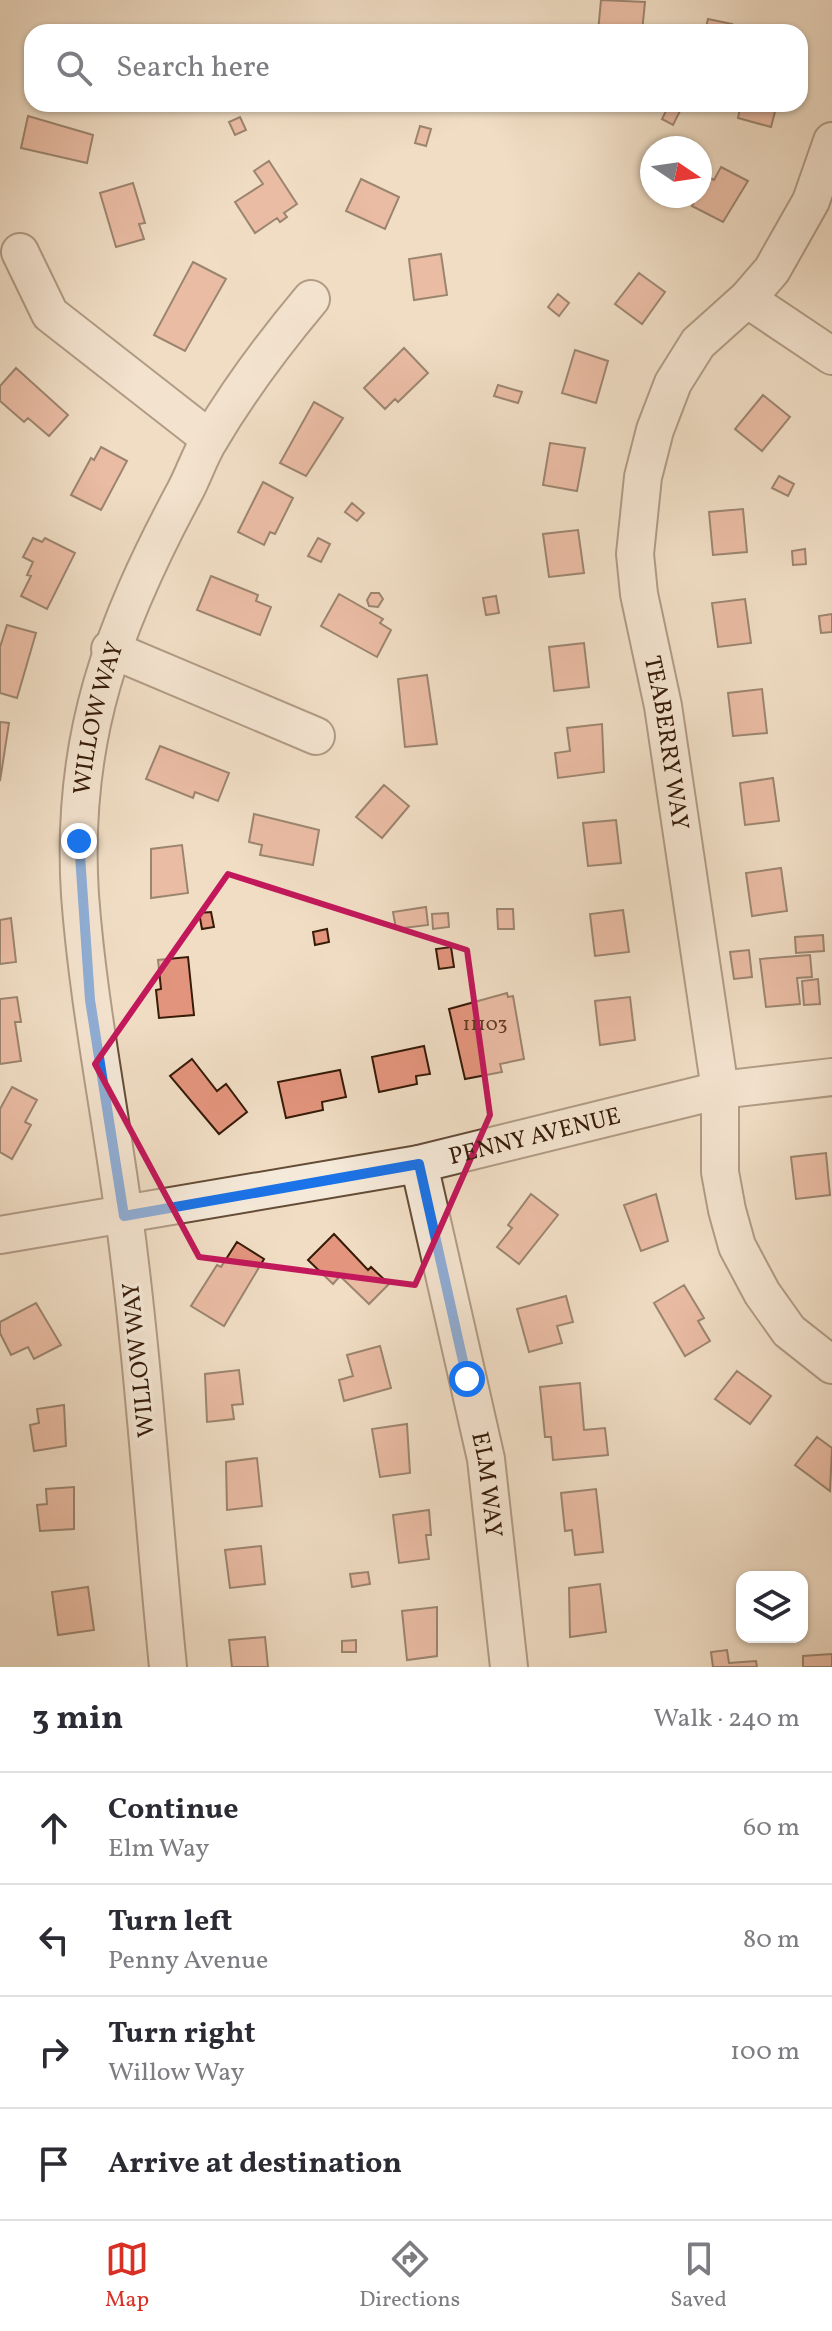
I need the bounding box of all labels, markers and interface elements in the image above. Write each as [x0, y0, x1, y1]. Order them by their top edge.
search box [24, 24, 808, 112]
icon: search [52, 46, 96, 90]
text: Search here [116, 47, 270, 89]
north arrow [640, 136, 712, 208]
street label: WILLOW WAY [66, 638, 133, 796]
street label: TEABERRY WAY [634, 653, 696, 832]
route end [61, 823, 97, 859]
house number: 11103 [462, 1011, 508, 1039]
street label: PENNY AVENUE [446, 1100, 625, 1175]
street label: WILLOW WAY [115, 1280, 165, 1439]
route start [449, 1361, 485, 1397]
street label: ELM WAY [461, 1429, 510, 1539]
map controls [736, 1571, 808, 1643]
button: layers [736, 1571, 808, 1643]
text: 3 min [32, 1696, 123, 1743]
text: Walk · 240 m [653, 1701, 800, 1737]
text: Continue [108, 1789, 239, 1831]
icon: ahead [32, 1806, 76, 1850]
text: 60 m [743, 1810, 800, 1846]
text: Elm Way [108, 1831, 209, 1867]
text: Turn left [108, 1901, 232, 1943]
icon: left [32, 1918, 76, 1962]
text: 80 m [743, 1922, 800, 1958]
text: Penny Avenue [108, 1943, 268, 1979]
text: Turn right [108, 2013, 256, 2055]
icon: right [32, 2030, 76, 2074]
text: 100 m [730, 2034, 800, 2070]
text: Willow Way [108, 2055, 245, 2091]
icon: arrive [32, 2142, 76, 2186]
text: Arrive at destination [108, 2143, 402, 2185]
tab: Map [105, 2237, 149, 2316]
tab: Directions [359, 2237, 460, 2316]
tab: Saved [670, 2237, 727, 2316]

